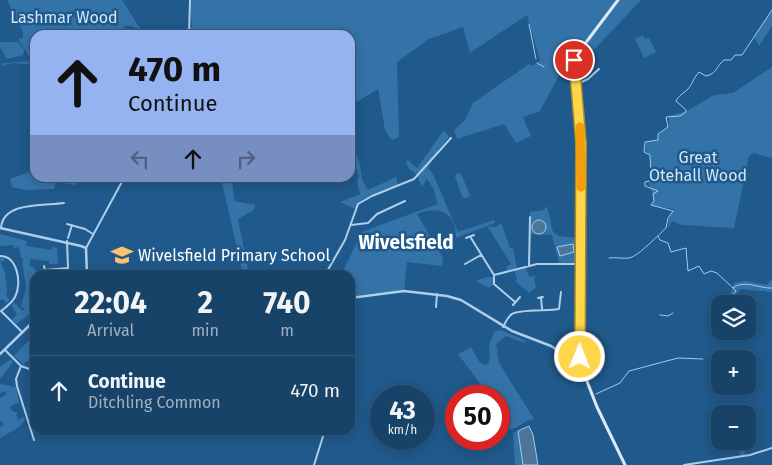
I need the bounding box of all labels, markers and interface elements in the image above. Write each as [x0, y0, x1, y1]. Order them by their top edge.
park label: Lashmar Wood [10, 8, 118, 27]
pin [553, 39, 595, 81]
icon: arrive [560, 46, 588, 74]
text: 470 m [128, 48, 221, 90]
icon: ahead [45, 50, 110, 115]
text: Continue [128, 90, 217, 117]
icon: left [126, 145, 154, 173]
icon: ahead [179, 145, 207, 173]
icon: right [232, 145, 260, 173]
park label: Great Otehall Wood [649, 148, 747, 185]
district label: Wivelsfield [358, 231, 454, 254]
school or university icon: Wivelsfield Primary School [109, 242, 135, 268]
place label: Wivelsfield Primary School [138, 246, 331, 265]
text: 22:04 [74, 285, 147, 321]
text: 2 [197, 285, 213, 321]
text: 740 [263, 285, 311, 321]
map controls [711, 295, 756, 450]
button: layers [711, 295, 756, 340]
text: Arrival [87, 321, 134, 340]
text: min [191, 321, 219, 340]
text: m [280, 321, 294, 340]
position arrow [553, 330, 605, 382]
button: + [711, 350, 756, 395]
text: Continue [88, 370, 166, 393]
icon: ahead [45, 377, 73, 405]
text: 470 m [290, 379, 340, 402]
speed limit sign: 50 [445, 385, 510, 450]
text: Ditchling Common [88, 393, 221, 412]
text: 43 [389, 396, 416, 426]
button: − [711, 405, 756, 450]
text: km/h [388, 423, 417, 437]

